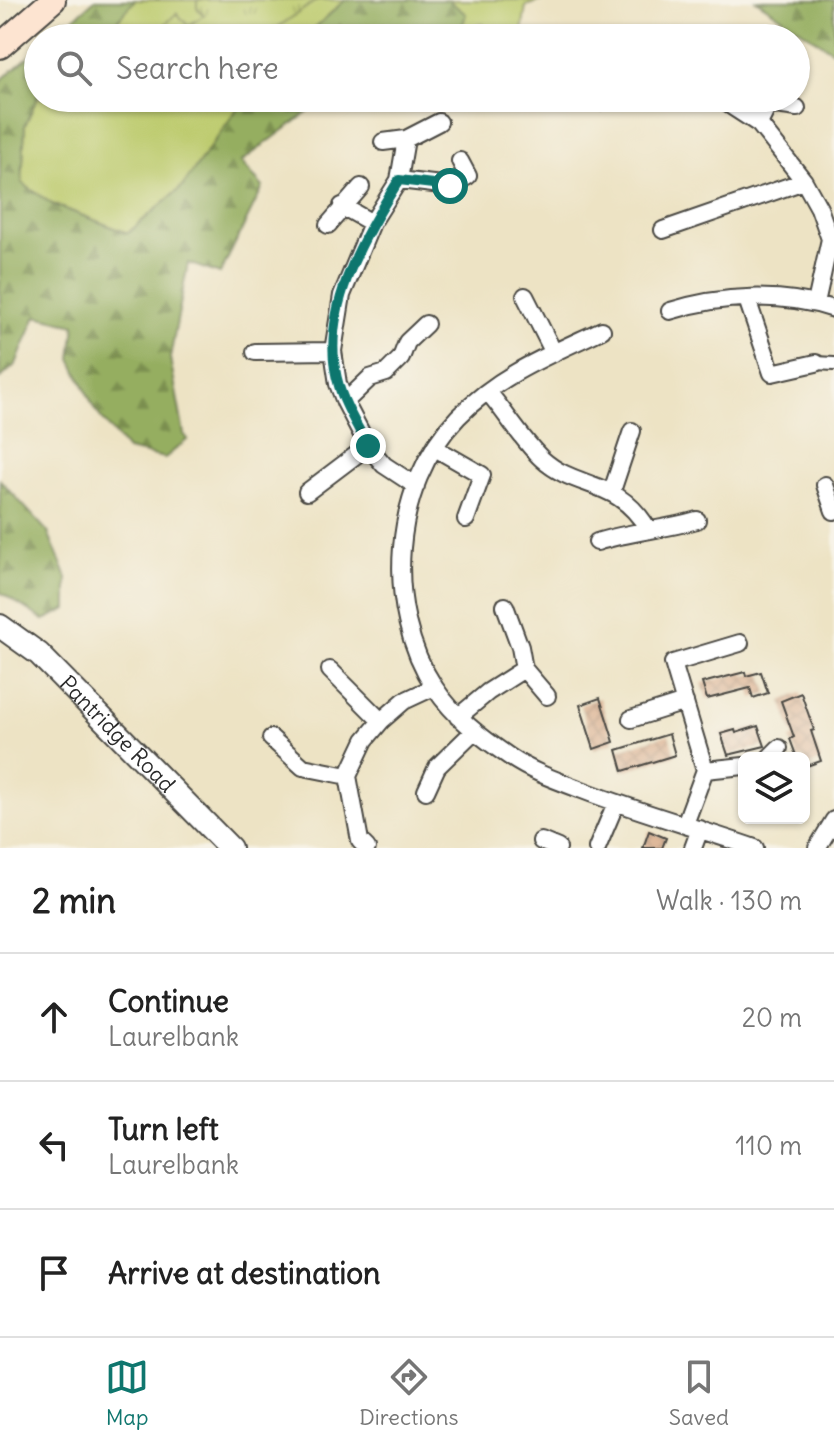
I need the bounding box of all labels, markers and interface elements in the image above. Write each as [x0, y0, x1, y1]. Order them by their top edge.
search box [24, 24, 810, 112]
icon: search [52, 46, 96, 90]
text: Search here [116, 49, 279, 87]
route start [432, 168, 468, 204]
route end [350, 428, 386, 464]
street label: Pantridge Road [54, 669, 181, 798]
map controls [738, 752, 810, 824]
button: layers [738, 752, 810, 824]
text: 2 min [32, 879, 116, 922]
text: Walk · 130 m [656, 884, 802, 917]
text: Continue [108, 982, 229, 1020]
icon: ahead [32, 995, 76, 1039]
text: 20 m [742, 1001, 802, 1034]
text: Laurelbank [108, 1020, 239, 1053]
text: Turn left [108, 1110, 219, 1148]
icon: left [32, 1123, 76, 1167]
text: 110 m [735, 1129, 802, 1162]
text: Laurelbank [108, 1148, 239, 1181]
icon: arrive [32, 1251, 76, 1295]
text: Arrive at destination [108, 1254, 380, 1292]
tab: Map [105, 1355, 149, 1431]
tab: Directions [359, 1355, 459, 1431]
tab: Saved [669, 1355, 729, 1431]

